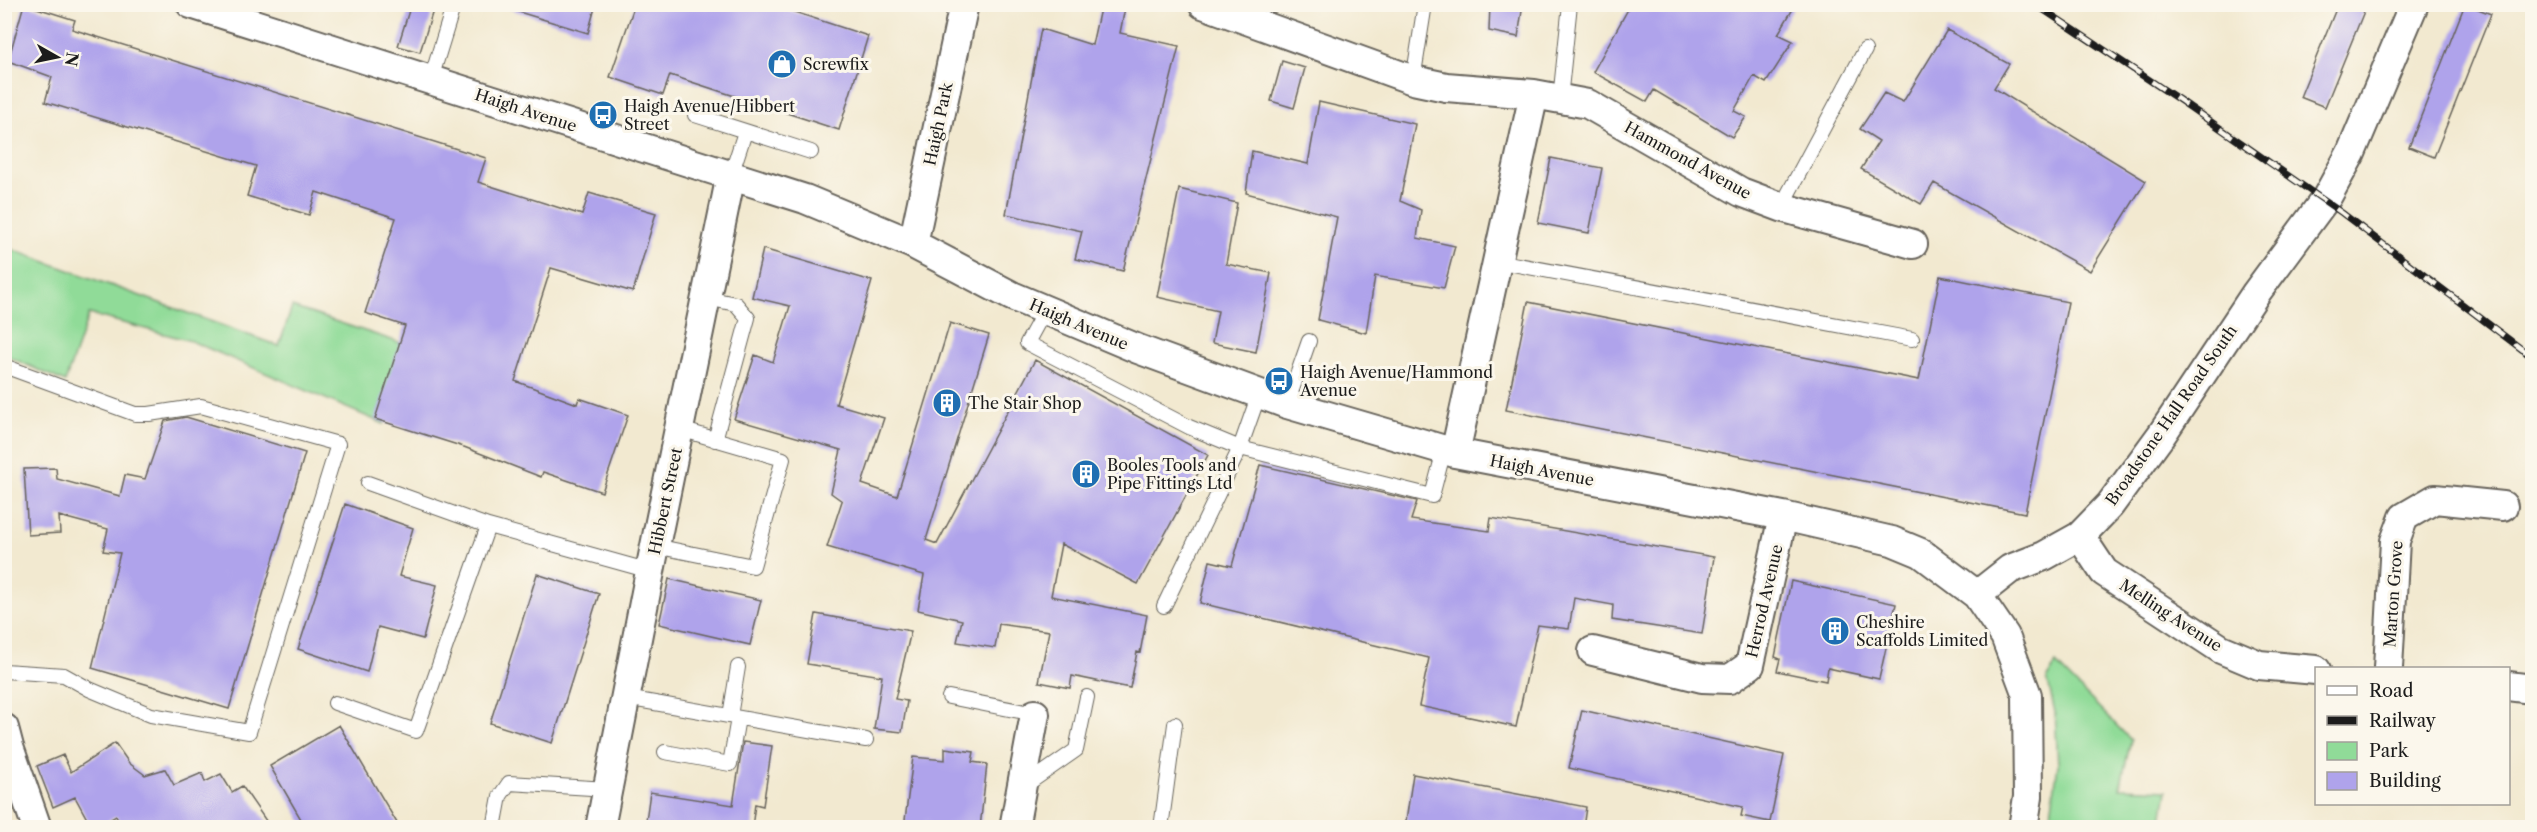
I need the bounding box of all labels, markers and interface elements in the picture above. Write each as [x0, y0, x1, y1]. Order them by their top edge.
north arrow [27, 27, 87, 87]
shop icon: Screwfix [766, 48, 798, 80]
text: N [61, 51, 83, 68]
place label: Screwfix [803, 54, 870, 74]
street label: Haigh Park [919, 80, 957, 167]
street label: Haigh Avenue [473, 84, 579, 136]
place label: Haigh Avenue/Hibbert Street [624, 96, 795, 134]
bus stop icon: Haigh Avenue/Hibbert Street [587, 99, 619, 131]
street label: Hammond Avenue [1621, 117, 1755, 203]
street label: Haigh Avenue [1026, 294, 1132, 354]
street label: Broadstone Hall Road South [2101, 321, 2241, 509]
place label: Haigh Avenue/Hammond Avenue [1299, 362, 1493, 400]
bus stop icon: Haigh Avenue/Hammond Avenue [1263, 365, 1295, 397]
building icon: The Stair Shop [931, 387, 963, 419]
place label: The Stair Shop [968, 393, 1082, 413]
street label: Hibbert Street [644, 445, 686, 556]
street label: Haigh Avenue [1488, 450, 1596, 490]
place label: Booles Tools and Pipe Fittings Ltd [1107, 455, 1237, 493]
building icon: Booles Tools and Pipe Fittings Ltd [1070, 458, 1102, 490]
street label: Marton Grove [2379, 540, 2407, 648]
street label: Herrod Avenue [1741, 542, 1787, 660]
street label: Melling Avenue [2116, 574, 2226, 656]
place label: Cheshire Scaffolds Limited [1856, 612, 1989, 650]
building icon: Cheshire Scaffolds Limited [1819, 615, 1851, 647]
legend [2315, 667, 2510, 805]
text: Road [2369, 680, 2414, 702]
text: Railway [2369, 710, 2437, 732]
text: Park [2369, 740, 2410, 762]
text: Building [2369, 770, 2441, 792]

